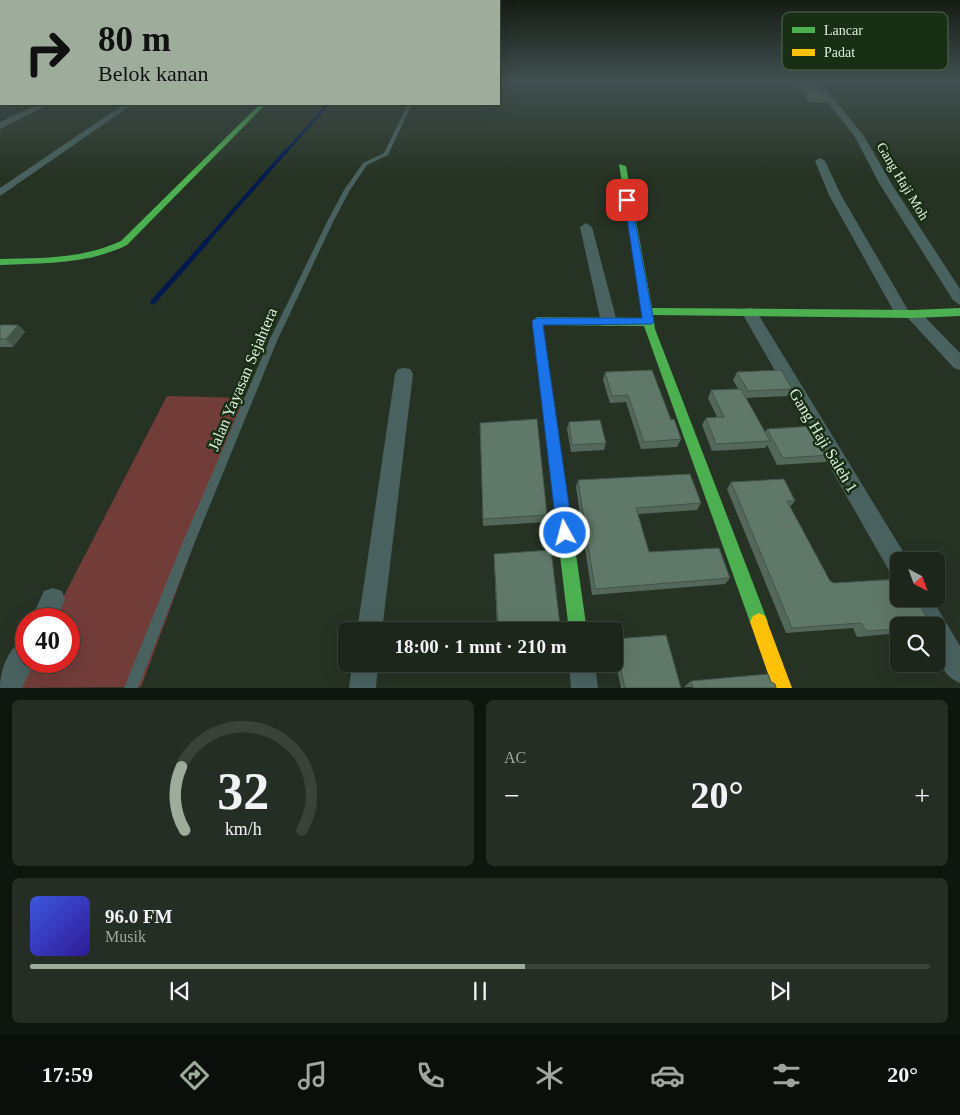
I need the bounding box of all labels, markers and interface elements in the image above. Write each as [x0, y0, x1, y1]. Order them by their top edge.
legend [782, 12, 948, 70]
icon: right [15, 20, 80, 85]
text: 80 m [98, 20, 171, 59]
text: Lancar [824, 23, 863, 38]
text: Padat [824, 45, 855, 60]
text: Belok kanan [98, 61, 209, 86]
street label: Gang Haji Moh [874, 140, 932, 223]
pin [606, 179, 648, 221]
icon: arrive [613, 186, 641, 214]
street label: Jalan Yayasan Sejahtera [205, 305, 281, 453]
street label: Gang Haji Saleh 1 [785, 385, 861, 496]
position arrow [538, 506, 590, 558]
north arrow [890, 552, 945, 608]
map controls [890, 552, 945, 672]
speed limit sign: 40 [15, 608, 80, 673]
button: search [890, 617, 945, 672]
text: 18:00 · 1 mnt · 210 m [394, 636, 567, 657]
text: AC [504, 749, 526, 766]
text: 32 [217, 763, 269, 820]
text: 20° [690, 774, 744, 816]
text: − [504, 780, 520, 811]
text: + [914, 780, 930, 811]
text: km/h [225, 819, 261, 839]
text: 96.0 FM [105, 906, 173, 927]
text: Musik [105, 928, 146, 945]
icon: previous [166, 977, 194, 1005]
icon: pause [466, 977, 494, 1005]
icon: next [766, 977, 794, 1005]
icon: directions [177, 1058, 212, 1093]
icon: music [295, 1058, 330, 1093]
icon: phone [413, 1058, 448, 1093]
icon: climate [532, 1058, 567, 1093]
icon: car [650, 1058, 685, 1093]
icon: filters [769, 1058, 804, 1093]
text: 17:59 [42, 1062, 93, 1087]
text: 20° [887, 1062, 918, 1087]

